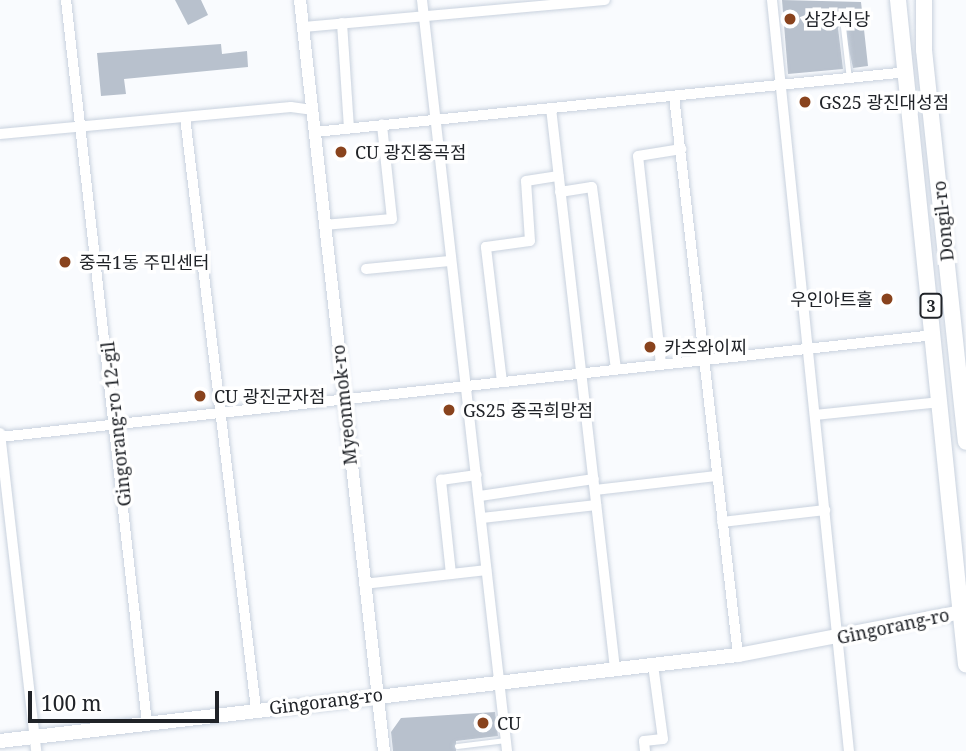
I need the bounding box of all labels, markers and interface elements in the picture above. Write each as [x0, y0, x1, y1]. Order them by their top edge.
place label: 삼강식당 [804, 8, 870, 30]
marker: 삼강식당 [782, 11, 798, 27]
place label: GS25 광진대성점 [819, 91, 949, 113]
marker: GS25 광진대성점 [797, 94, 813, 110]
place label: CU 광진중곡점 [355, 141, 466, 163]
marker: CU 광진중곡점 [333, 144, 349, 160]
street label: Dongil-ro [928, 180, 958, 262]
place label: 중곡1동 주민센터 [79, 251, 210, 273]
marker: 중곡1동 주민센터 [57, 254, 73, 270]
place label: 우인아트홀 [790, 288, 873, 310]
marker: 우인아트홀 [879, 291, 895, 307]
road number: 3 [919, 294, 943, 318]
place label: 카츠와이찌 [664, 336, 747, 358]
marker: 카츠와이찌 [642, 339, 658, 355]
street label: Gingorang-ro 12-gil [97, 340, 135, 508]
street label: Myeonmok-ro [327, 344, 361, 466]
place label: CU 광진군자점 [214, 385, 325, 407]
marker: CU 광진군자점 [192, 388, 208, 404]
place label: GS25 중곡희망점 [463, 399, 593, 421]
marker: GS25 중곡희망점 [441, 402, 457, 418]
street label: Gingorang-ro [835, 604, 951, 648]
scale bar [32, 678, 222, 722]
street label: Gingorang-ro [268, 683, 384, 719]
text: 100 m [41, 689, 102, 717]
place label: CU [497, 712, 521, 734]
marker: CU [475, 715, 491, 731]

